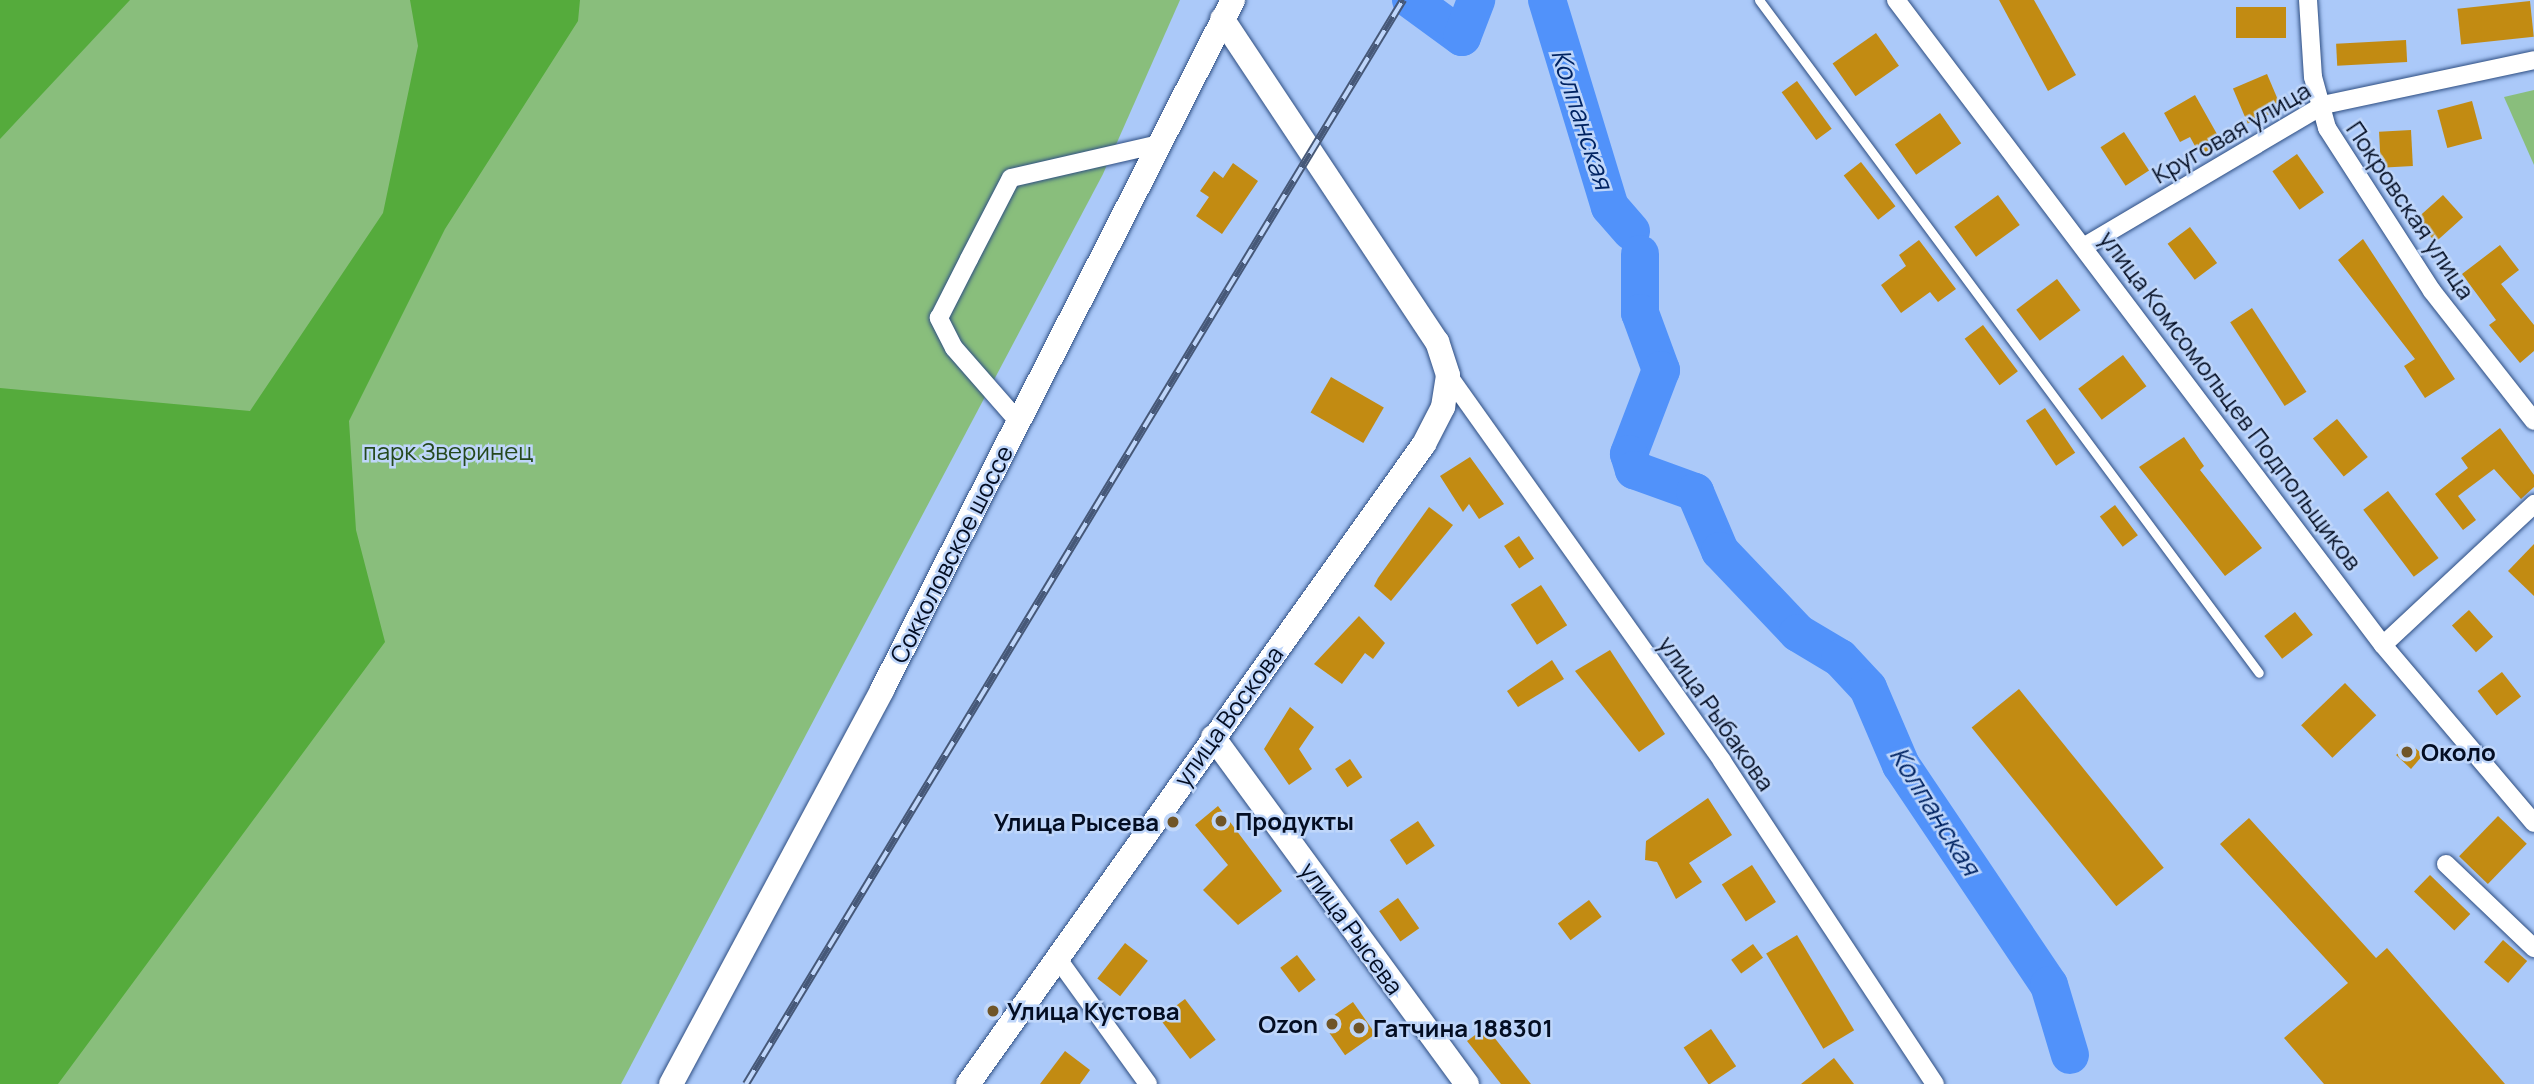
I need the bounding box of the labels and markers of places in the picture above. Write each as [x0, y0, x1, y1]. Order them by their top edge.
place label: Около [2421, 738, 2496, 766]
marker: Около [2399, 744, 2415, 760]
place label: Продукты [1235, 807, 1354, 835]
place label: Улица Рысева [994, 808, 1159, 836]
marker: Продукты [1213, 813, 1229, 829]
marker: Улица Рысева [1165, 814, 1181, 830]
place label: Улица Кустова [1007, 997, 1179, 1025]
marker: Улица Кустова [985, 1003, 1001, 1019]
place label: Ozon [1258, 1010, 1318, 1038]
place label: Гатчина 188301 [1373, 1014, 1553, 1042]
marker: Ozon [1324, 1016, 1340, 1032]
marker: Гатчина 188301 [1351, 1020, 1367, 1036]

